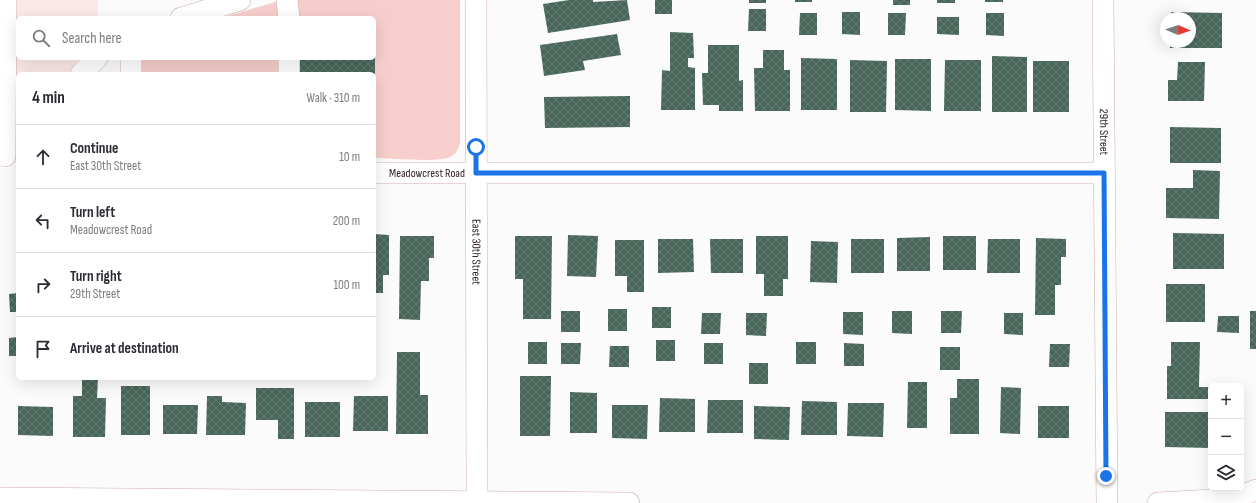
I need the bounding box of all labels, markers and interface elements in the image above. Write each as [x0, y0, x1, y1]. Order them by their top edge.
north arrow [1160, 12, 1196, 48]
search box [16, 16, 376, 60]
icon: search [30, 27, 52, 49]
text: Search here [62, 29, 122, 48]
text: 4 min [32, 88, 65, 108]
text: Walk · 310 m [307, 90, 360, 106]
street label: 29th Street [1096, 109, 1111, 156]
route start [467, 138, 485, 156]
text: Continue [70, 139, 119, 158]
icon: ahead [32, 146, 54, 168]
text: 10 m [339, 149, 360, 165]
text: East 30th Street [70, 158, 141, 174]
street label: Meadowcrest Road [389, 166, 465, 181]
text: Turn left [70, 203, 115, 222]
icon: left [32, 210, 54, 232]
text: 200 m [333, 213, 360, 229]
street label: East 30th Street [468, 219, 484, 285]
text: Meadowcrest Road [70, 222, 152, 238]
text: Turn right [70, 267, 122, 286]
icon: right [32, 274, 54, 296]
text: 100 m [333, 277, 360, 293]
text: 29th Street [70, 286, 120, 302]
icon: arrive [32, 338, 54, 360]
text: Arrive at destination [70, 339, 179, 358]
map controls [1208, 383, 1244, 491]
button: + [1208, 383, 1244, 419]
button: − [1208, 419, 1244, 455]
button: layers [1208, 455, 1244, 491]
route end [1097, 467, 1115, 485]

